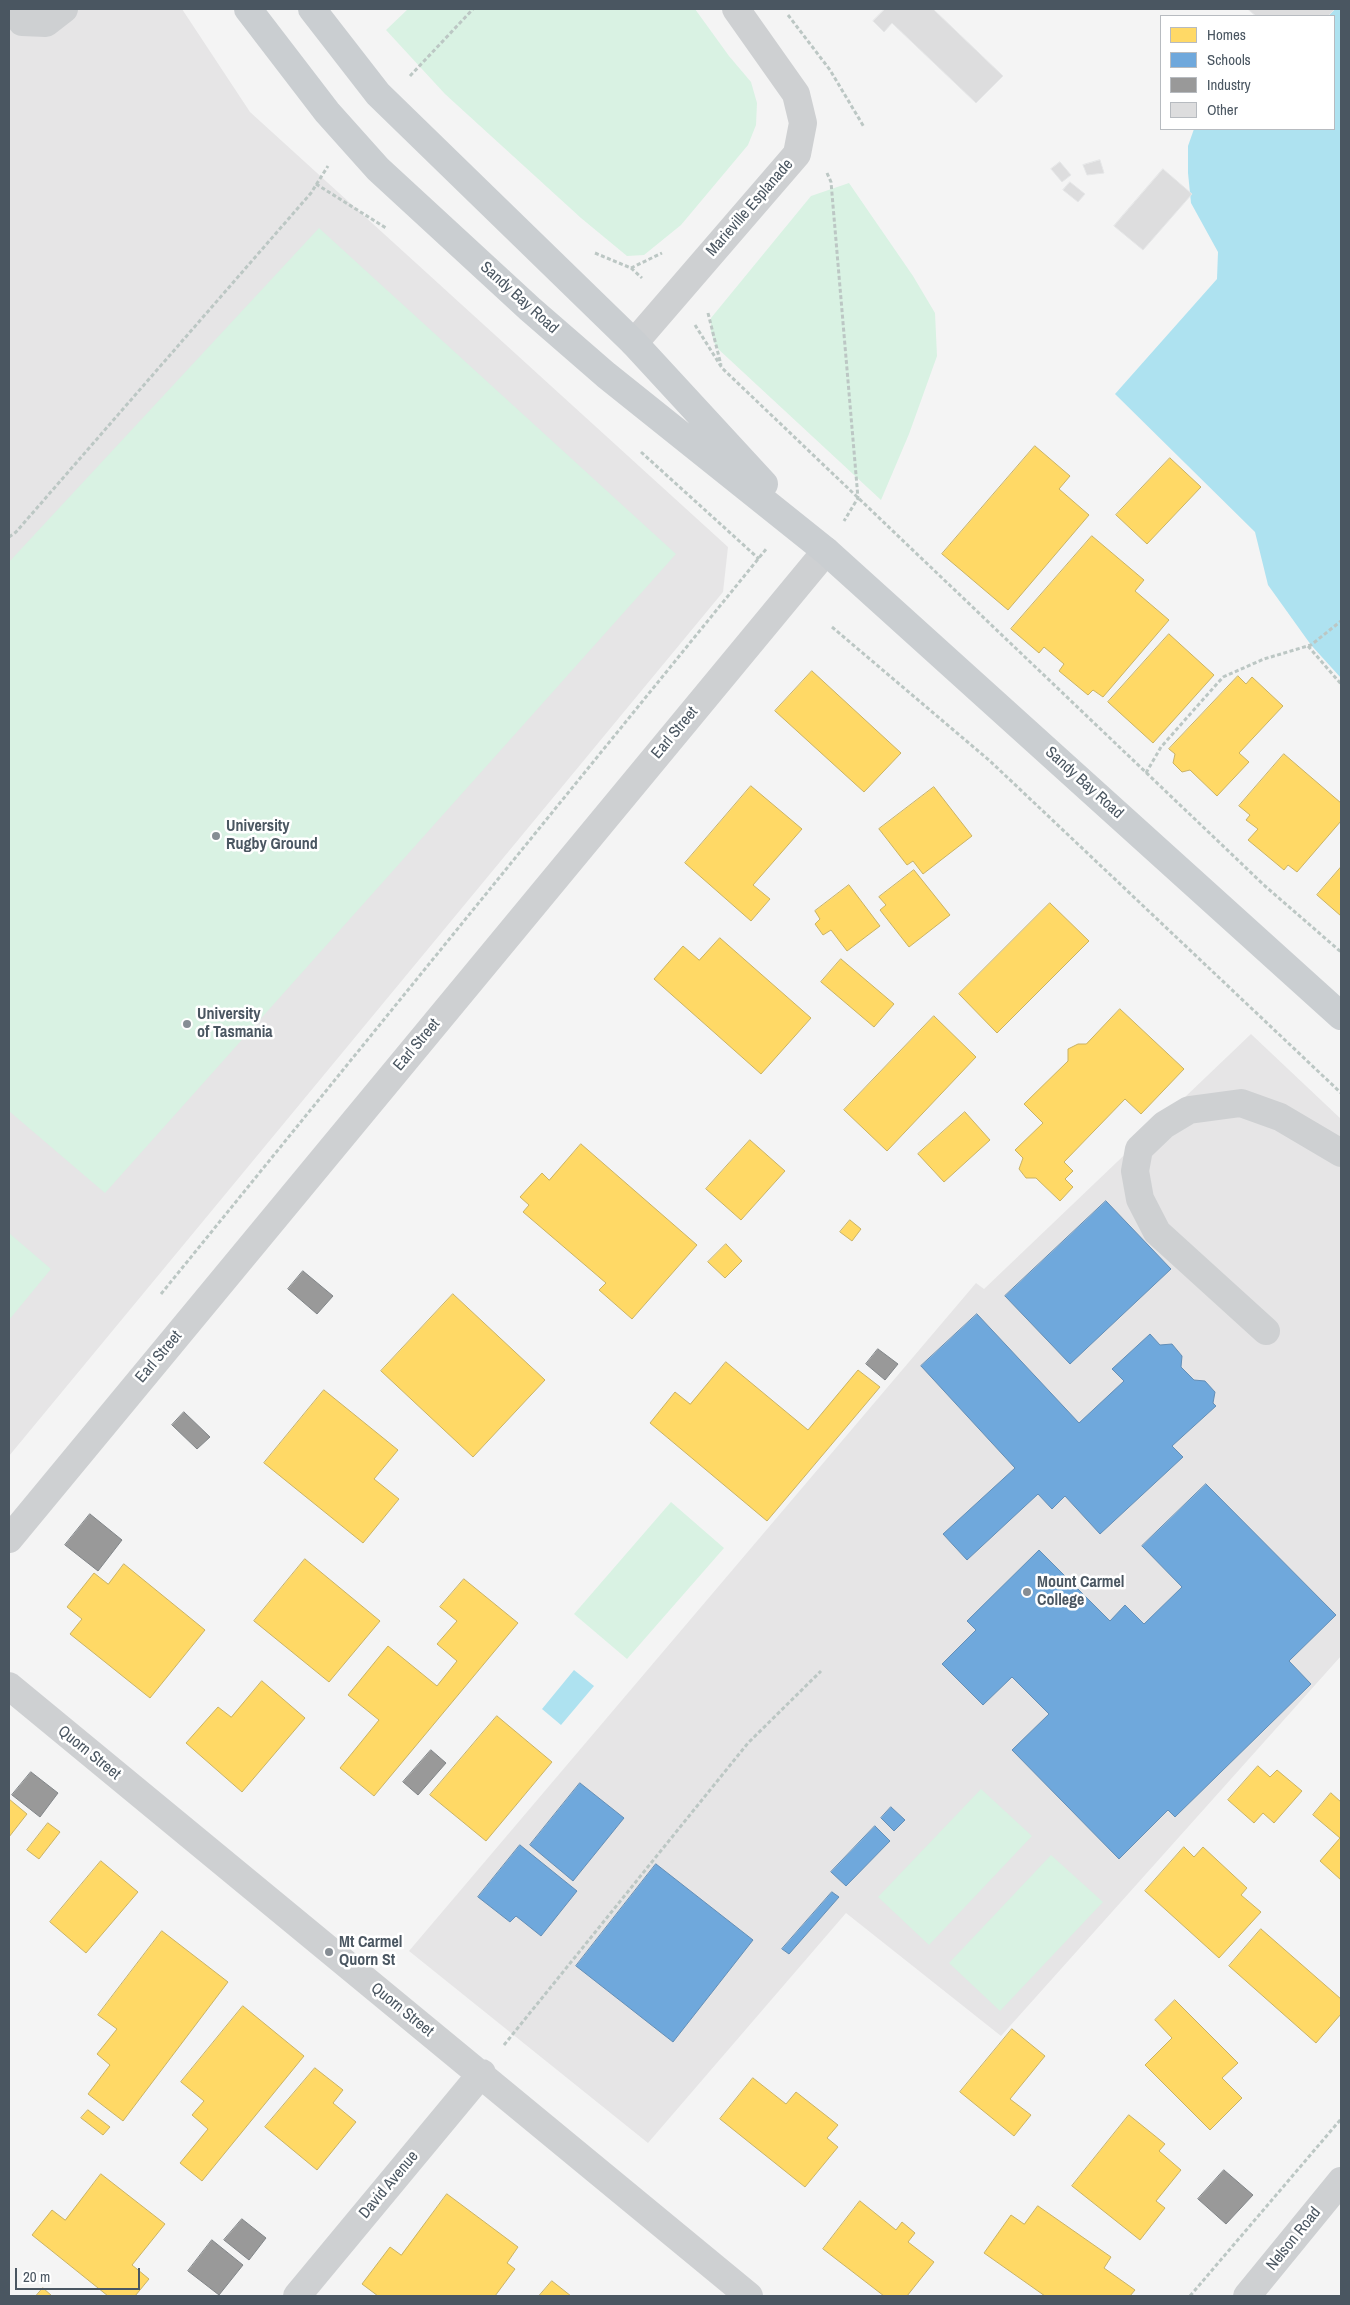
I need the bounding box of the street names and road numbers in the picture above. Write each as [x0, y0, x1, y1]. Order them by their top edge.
street label: Marieville Esplanade [703, 155, 797, 261]
street label: Sandy Bay Road [476, 258, 562, 338]
street label: Earl Street [648, 703, 702, 763]
street label: Sandy Bay Road [1041, 743, 1127, 823]
street label: Earl Street [390, 1015, 444, 1075]
street label: Earl Street [132, 1327, 186, 1387]
street label: Quorn Street [54, 1722, 124, 1784]
street label: Quorn Street [367, 1979, 437, 2041]
street label: David Avenue [355, 2147, 423, 2223]
street label: Nelson Road [1263, 2203, 1325, 2275]

